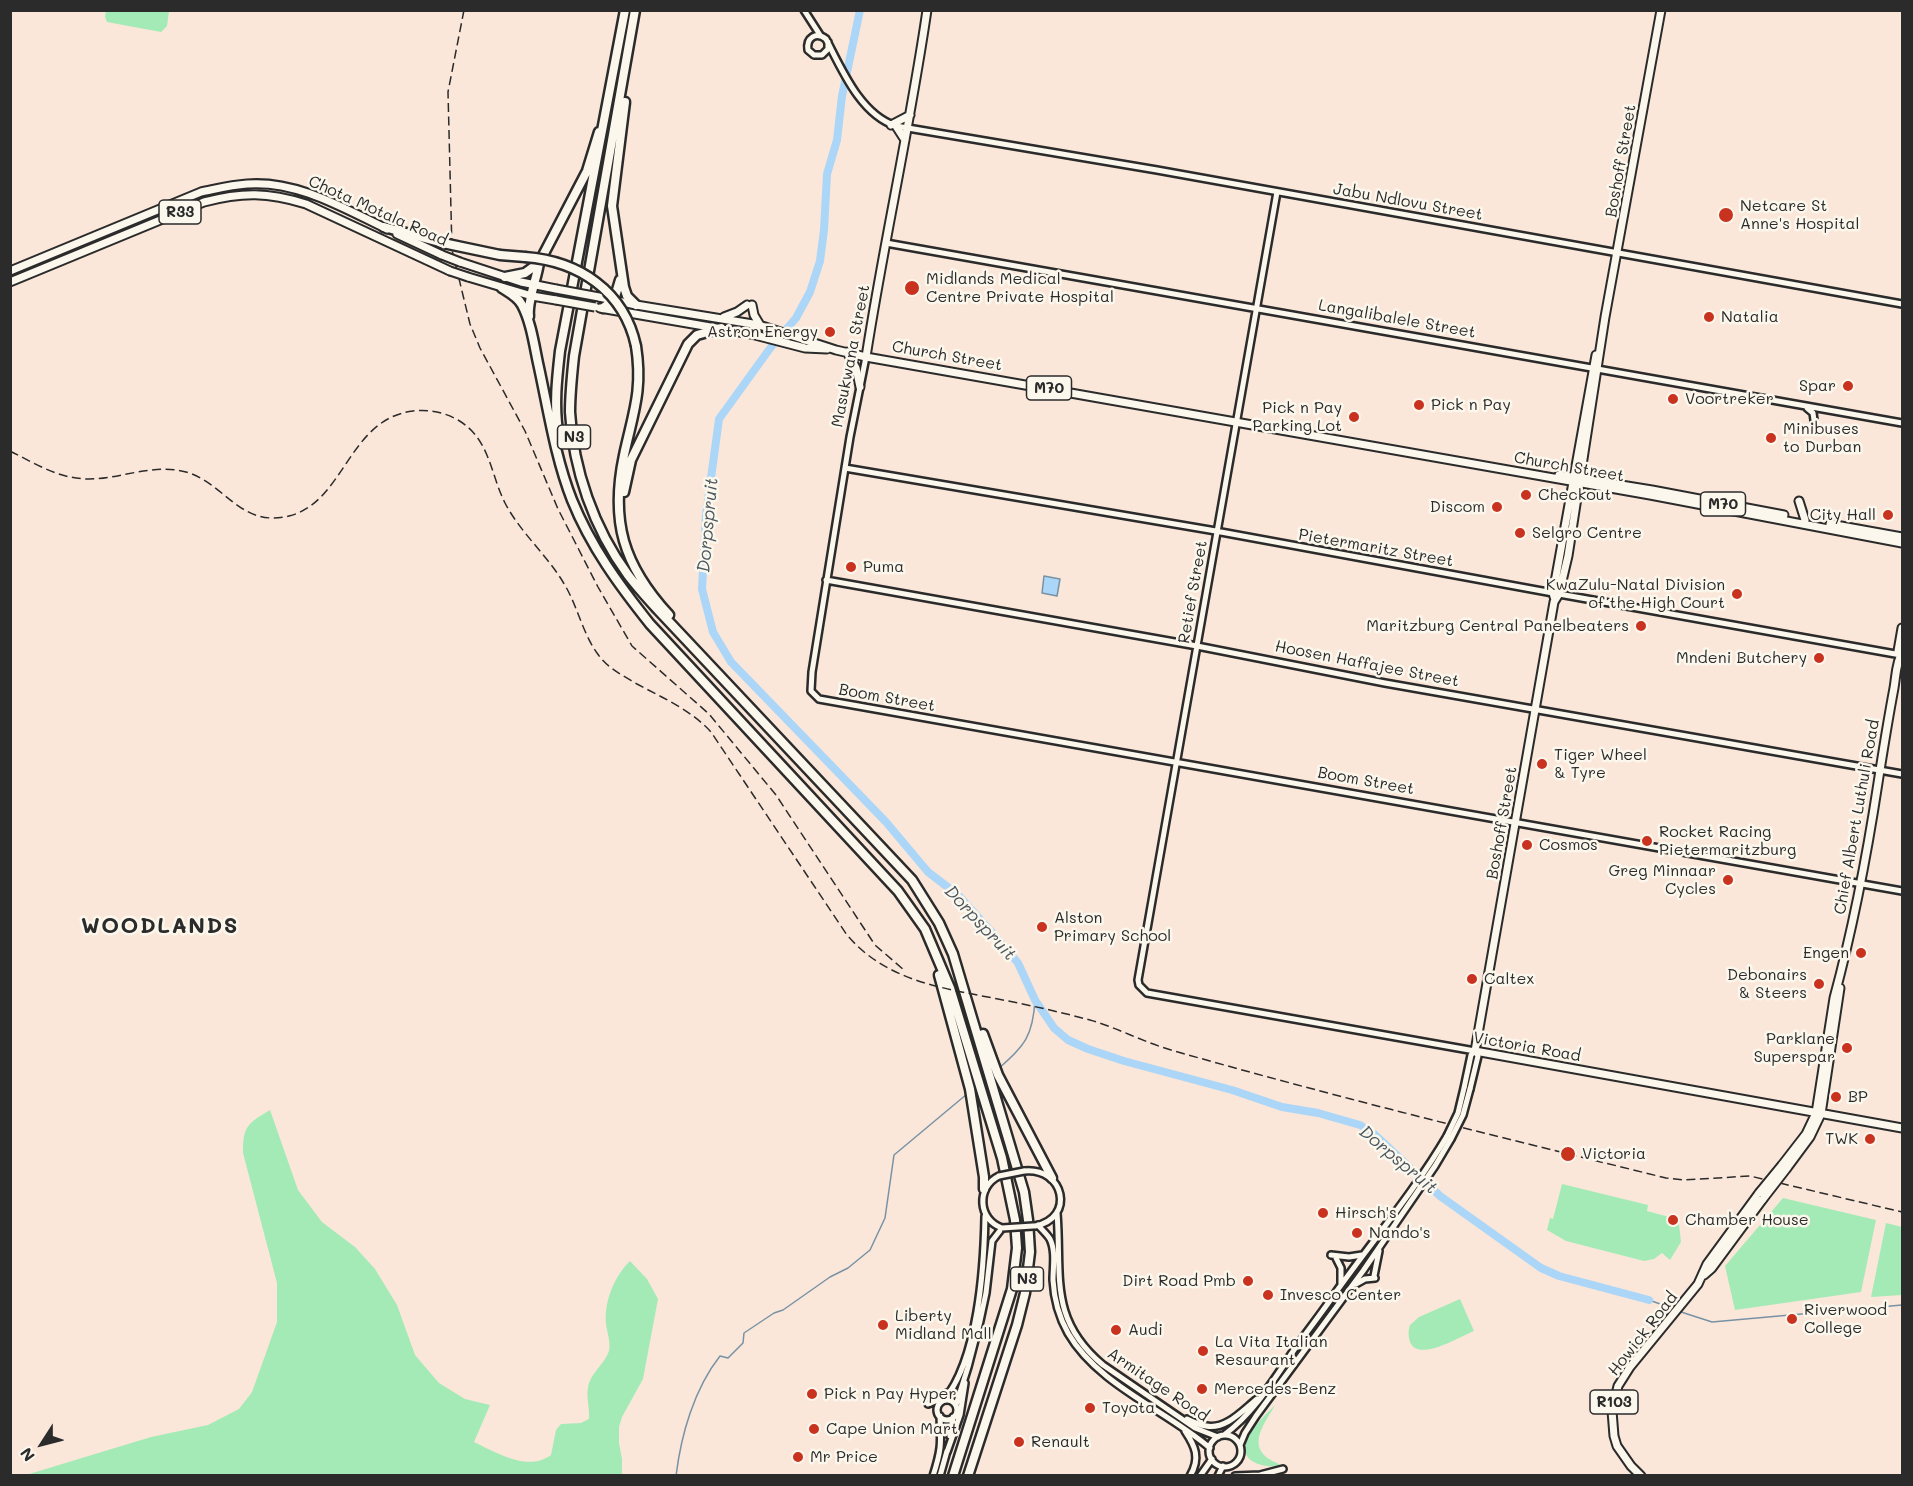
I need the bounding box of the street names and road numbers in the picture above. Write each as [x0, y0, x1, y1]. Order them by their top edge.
street label: Boshoff Street [1602, 103, 1640, 219]
street label: Chota Motala Road [305, 172, 451, 250]
street label: Jabu Ndlovu Street [1332, 179, 1484, 225]
road number: R33 [159, 200, 201, 224]
street label: Masukwana Street [828, 283, 874, 429]
street label: Langalibalele Street [1317, 296, 1477, 342]
street label: Church Street [890, 337, 1004, 375]
road number: M70 [1026, 376, 1072, 400]
road number: N3 [558, 425, 590, 449]
street label: Church Street [1512, 448, 1626, 486]
road number: M70 [1700, 492, 1746, 516]
street label: Pietermaritz Street [1297, 525, 1455, 571]
street label: Retief Street [1174, 539, 1212, 645]
street label: Hoosen Haffajee Street [1273, 637, 1461, 691]
street label: Boom Street [837, 680, 937, 716]
street label: Chief Albert Luthuli Road [1830, 718, 1884, 916]
street label: Boom Street [1316, 763, 1416, 799]
street label: Boshoff Street [1483, 765, 1521, 881]
street label: Victoria Road [1472, 1028, 1582, 1066]
road number: N3 [1010, 1267, 1044, 1291]
street label: Howick Road [1604, 1288, 1682, 1380]
street label: Armitage Road [1104, 1344, 1212, 1426]
road number: R103 [1590, 1390, 1638, 1414]

